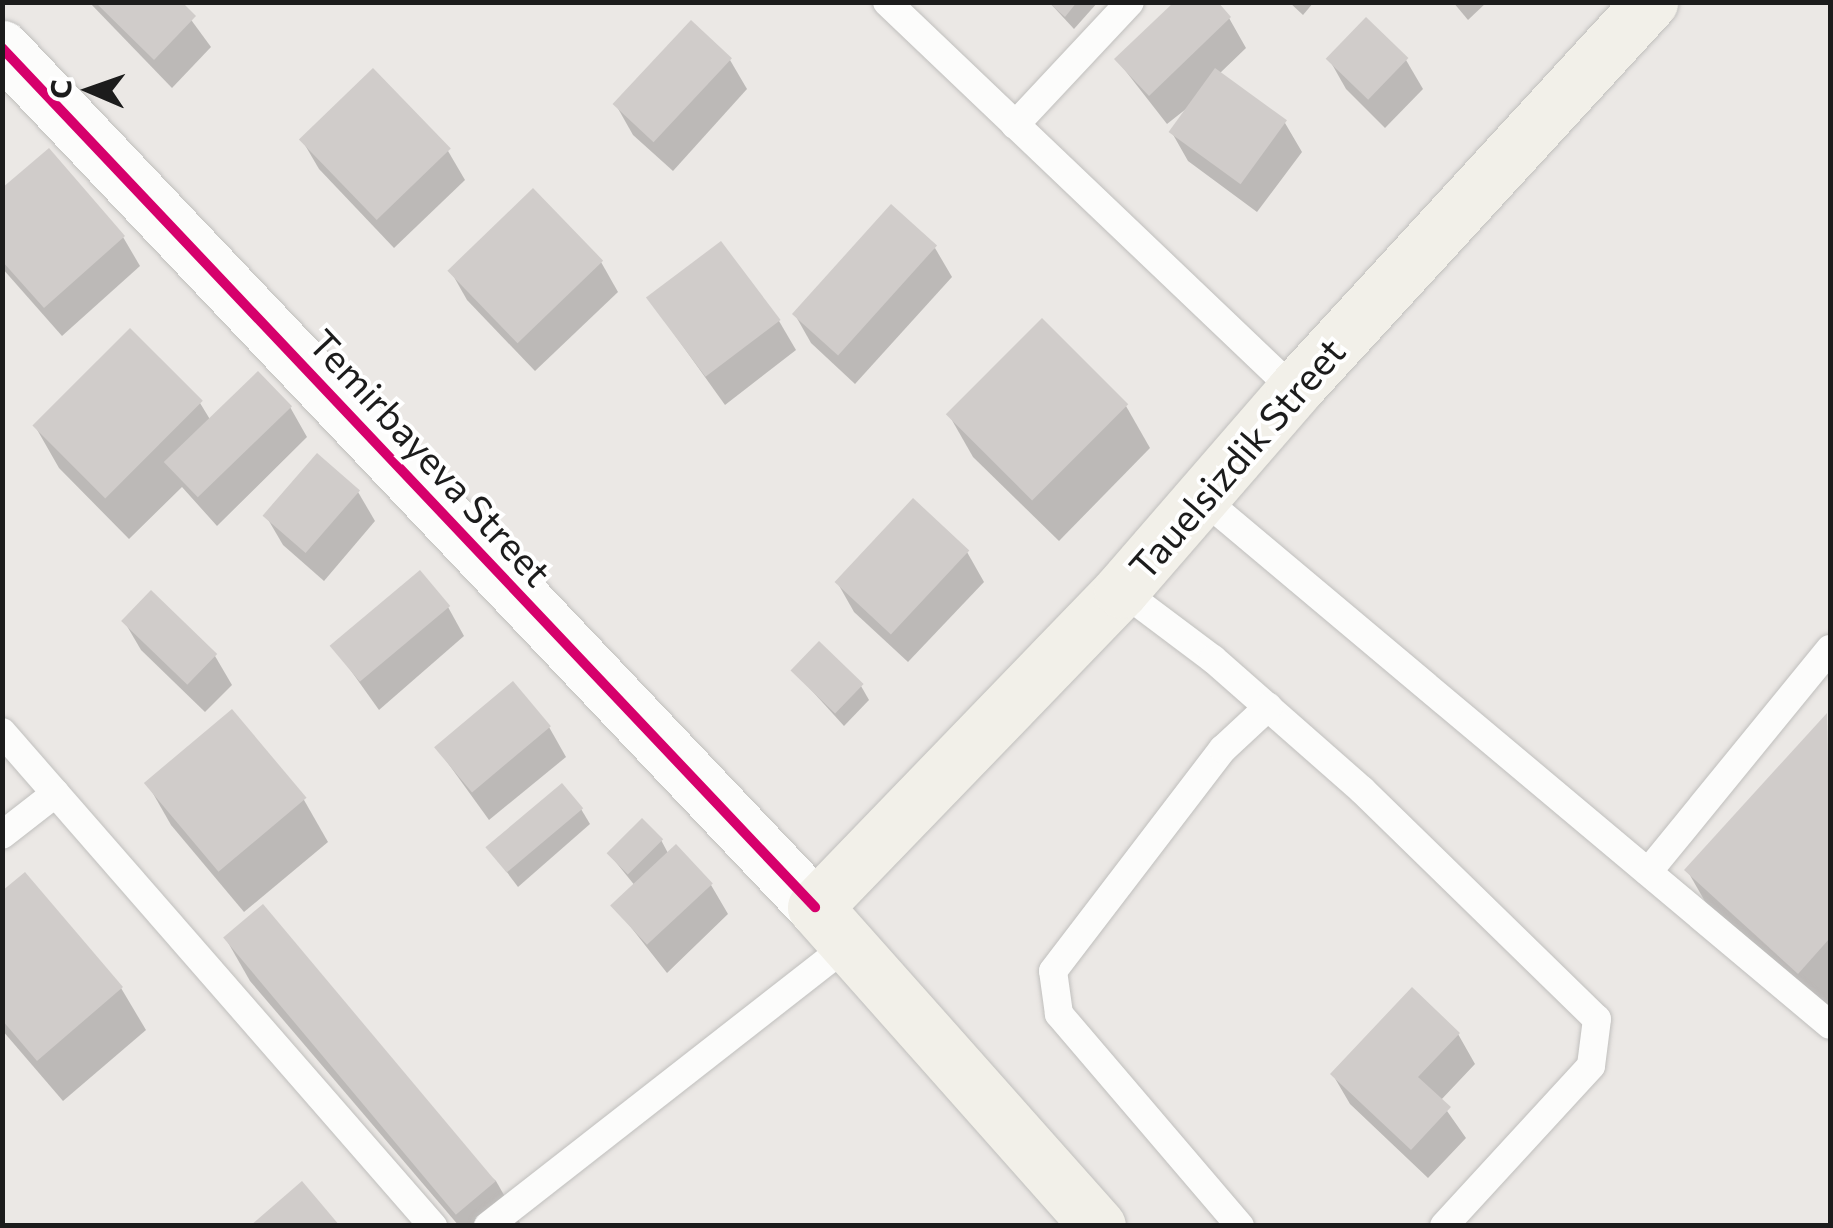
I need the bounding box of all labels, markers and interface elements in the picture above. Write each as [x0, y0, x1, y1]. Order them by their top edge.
north arrow [40, 40, 140, 140]
text: С [43, 79, 77, 99]
street label: Temirbayeva Street [301, 319, 561, 595]
street label: Tauelsіzdіk Street [1119, 328, 1353, 588]

